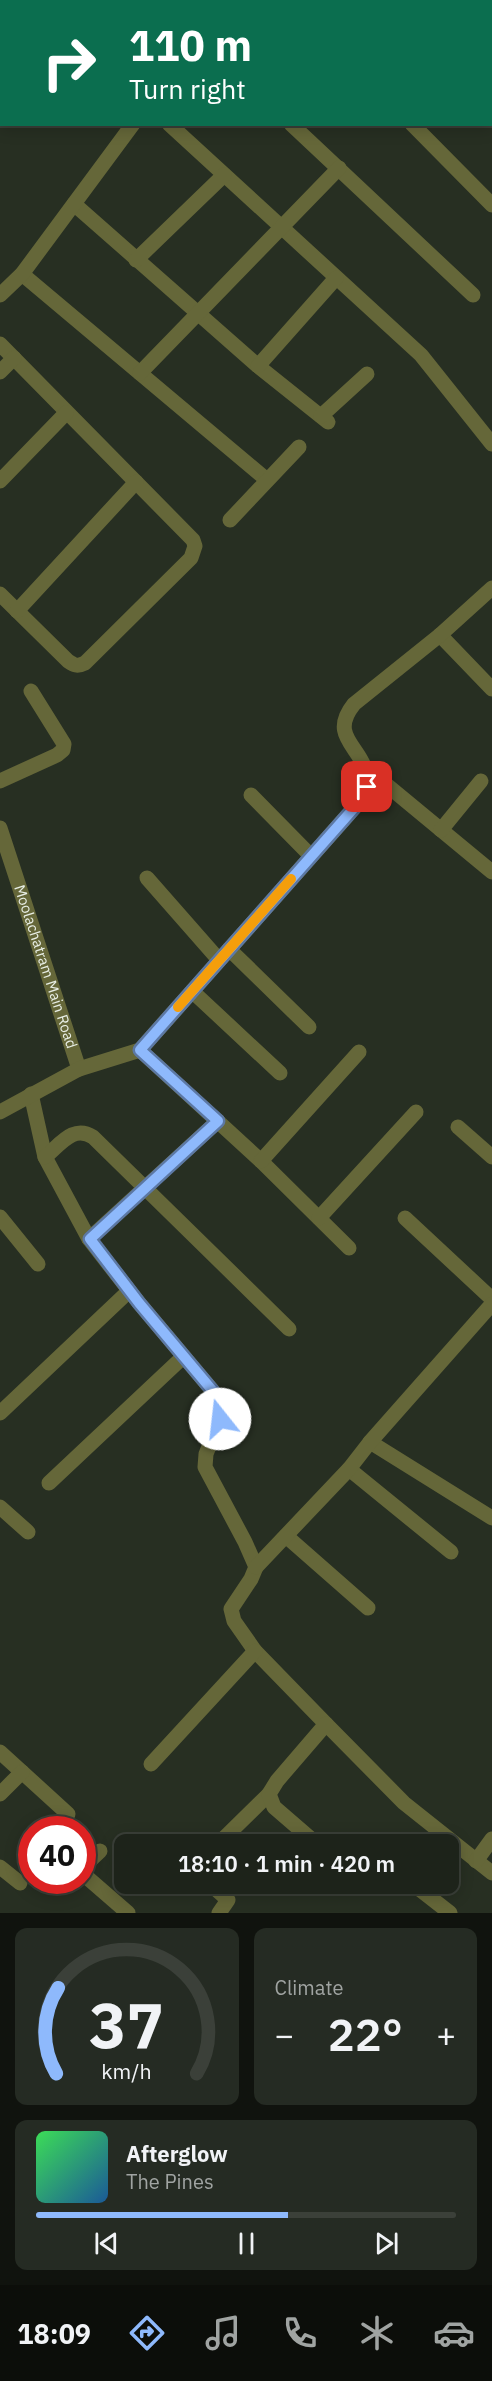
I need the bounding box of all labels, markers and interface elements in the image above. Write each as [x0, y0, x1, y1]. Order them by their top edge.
text: 110 m [129, 18, 252, 73]
icon: right [30, 24, 108, 102]
text: Turn right [129, 71, 246, 106]
pin [341, 761, 392, 812]
icon: arrive [350, 770, 383, 803]
street label: Moolachatram Main Road [10, 882, 82, 1051]
position arrow [188, 1387, 252, 1451]
speed limit sign: 40 [18, 1816, 96, 1894]
text: 18:10 · 1 min · 420 m [178, 1849, 395, 1878]
text: Climate [275, 1974, 343, 2001]
text: 37 [89, 1984, 164, 2065]
text: 22° [328, 2005, 403, 2063]
text: − [275, 2013, 294, 2056]
text: + [436, 2013, 456, 2056]
text: km/h [102, 2057, 152, 2085]
text: Afterglow [126, 2139, 228, 2168]
text: The Pines [126, 2168, 214, 2195]
icon: previous [90, 2227, 123, 2260]
icon: pause [230, 2227, 263, 2260]
icon: next [370, 2227, 403, 2260]
icon: directions [126, 2312, 168, 2354]
icon: music [202, 2312, 244, 2354]
icon: phone [279, 2312, 321, 2354]
icon: climate [356, 2312, 398, 2354]
icon: car [433, 2312, 475, 2354]
text: 18:09 [17, 2316, 91, 2351]

